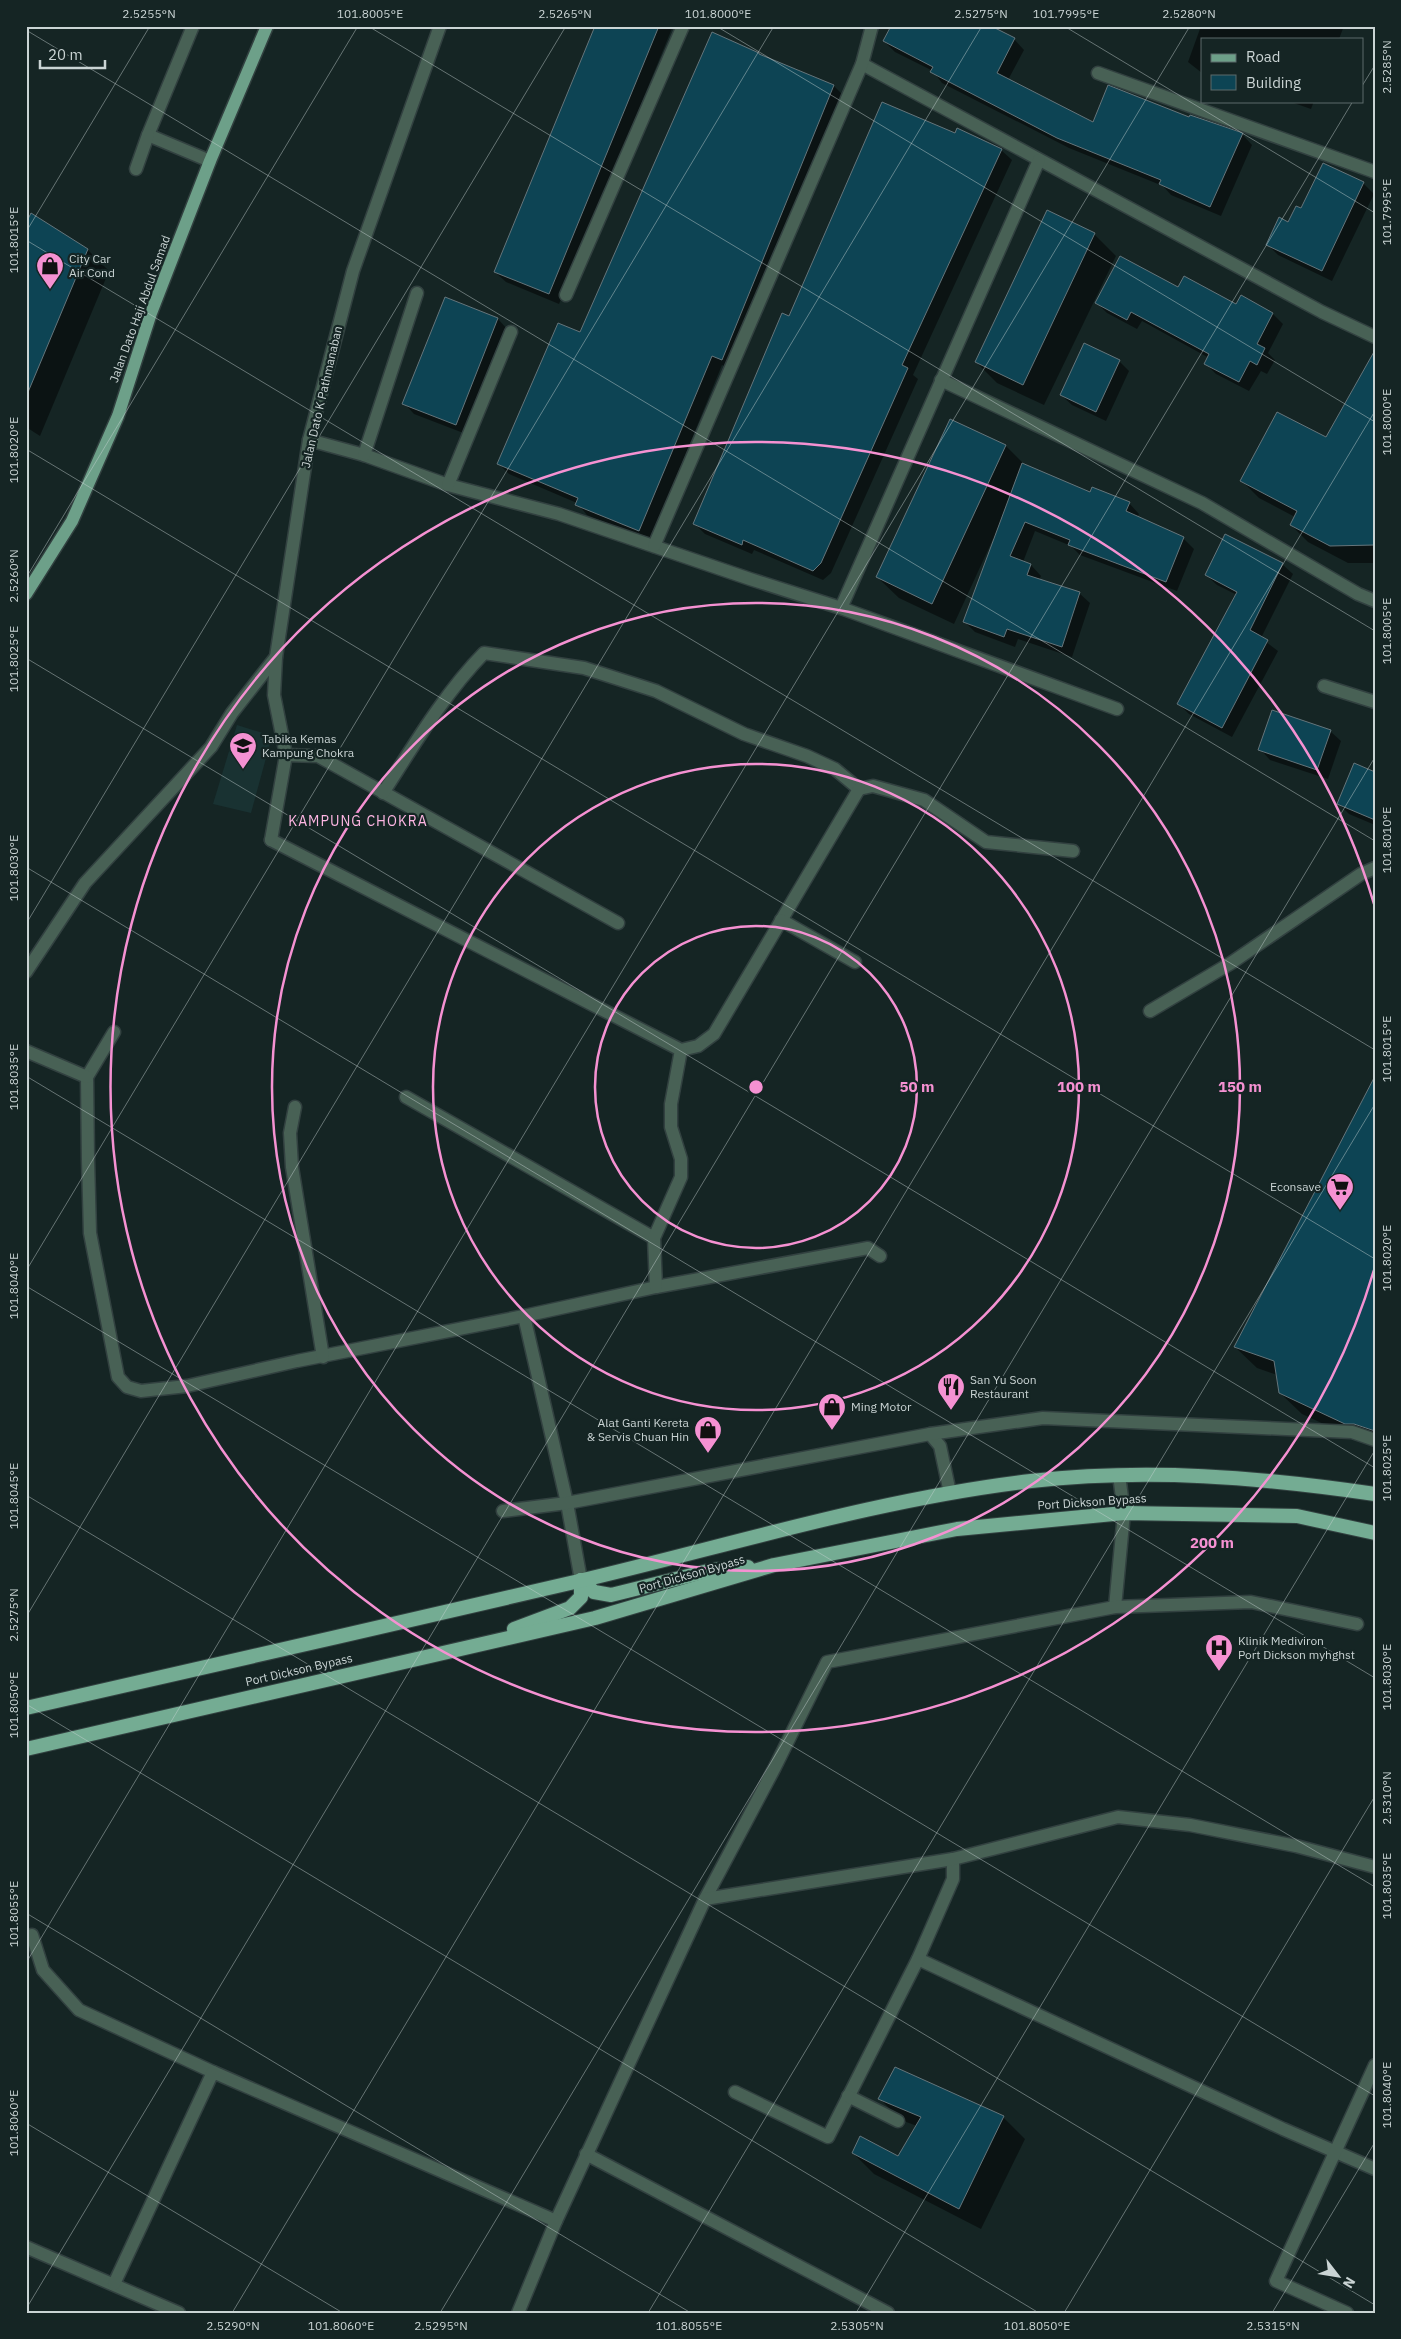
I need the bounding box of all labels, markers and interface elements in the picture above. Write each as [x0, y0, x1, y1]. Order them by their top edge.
text: 2.5255°N [122, 6, 176, 21]
text: 101.8005°E [337, 6, 403, 21]
text: 2.5265°N [538, 6, 592, 21]
text: 101.8000°E [685, 6, 751, 21]
text: 2.5275°N [954, 6, 1008, 21]
text: 101.7995°E [1033, 6, 1099, 21]
text: 2.5280°N [1162, 6, 1216, 21]
scale bar [40, 38, 105, 70]
legend [1201, 38, 1364, 102]
text: 2.5285°N [1379, 40, 1394, 94]
text: 20 m [48, 45, 83, 64]
text: Road [1246, 47, 1281, 66]
text: Building [1246, 73, 1301, 92]
text: 101.7995°E [1379, 179, 1394, 245]
text: 101.8015°E [6, 207, 21, 273]
street label: Jalan Dato Haji Abdul Samad [106, 233, 173, 384]
shop icon: City Car Air Cond [35, 251, 65, 290]
place label: City Car Air Cond [69, 251, 115, 280]
street label: Jalan Dato K Pathmanaban [298, 324, 345, 469]
text: 101.8000°E [1379, 389, 1394, 455]
text: 101.8020°E [6, 417, 21, 483]
text: 2.5260°N [6, 549, 21, 603]
text: 101.8005°E [1379, 598, 1394, 664]
text: 101.8025°E [6, 626, 21, 692]
school or university icon: Tabika Kemas Kampung Chokra [228, 731, 258, 770]
place label: Tabika Kemas Kampung Chokra [262, 731, 355, 760]
text: 101.8010°E [1379, 807, 1394, 873]
district label: KAMPUNG CHOKRA [288, 812, 428, 830]
text: 101.8030°E [6, 835, 21, 901]
text: 101.8015°E [1379, 1016, 1394, 1082]
text: 101.8035°E [6, 1044, 21, 1110]
text: 50 m [900, 1077, 934, 1096]
text: 100 m [1057, 1077, 1101, 1096]
text: 150 m [1218, 1077, 1262, 1096]
centre of rings [747, 1078, 765, 1096]
supermarket icon: Econsave [1325, 1172, 1355, 1211]
place label: Econsave [1270, 1179, 1321, 1194]
text: 101.8020°E [1379, 1225, 1394, 1291]
text: 101.8040°E [6, 1253, 21, 1319]
restaurant icon: San Yu Soon Restaurant [936, 1372, 966, 1411]
place label: San Yu Soon Restaurant [970, 1372, 1037, 1401]
shop icon: Ming Motor [817, 1392, 847, 1431]
place label: Ming Motor [851, 1399, 912, 1414]
place label: Alat Ganti Kereta & Servis Chuan Hin [587, 1415, 690, 1444]
shop icon: Alat Ganti Kereta & Servis Chuan Hin [693, 1415, 723, 1454]
text: 101.8025°E [1379, 1435, 1394, 1501]
text: 101.8045°E [6, 1463, 21, 1529]
street label: Port Dickson Bypass [1037, 1490, 1147, 1513]
text: 200 m [1190, 1533, 1234, 1552]
street label: Port Dickson Bypass [637, 1551, 747, 1596]
text: 2.5275°N [6, 1588, 21, 1642]
hospital icon: Klinik Mediviron Port Dickson myhghst [1204, 1633, 1234, 1672]
place label: Klinik Mediviron Port Dickson myhghst [1238, 1633, 1355, 1662]
text: 101.8030°E [1379, 1644, 1394, 1710]
street label: Port Dickson Bypass [244, 1650, 354, 1689]
text: 101.8050°E [6, 1672, 21, 1738]
text: 2.5310°N [1379, 1771, 1394, 1825]
text: 101.8035°E [1379, 1853, 1394, 1919]
text: 101.8055°E [6, 1881, 21, 1947]
text: 101.8040°E [1379, 2062, 1394, 2128]
text: 101.8060°E [6, 2090, 21, 2156]
north arrow [1314, 2252, 1364, 2302]
text: N [1339, 2274, 1359, 2292]
text: 2.5290°N [206, 2318, 260, 2333]
text: 101.8060°E [308, 2318, 374, 2333]
text: 2.5295°N [414, 2318, 468, 2333]
text: 101.8055°E [656, 2318, 722, 2333]
text: 2.5305°N [830, 2318, 884, 2333]
text: 101.8050°E [1004, 2318, 1070, 2333]
text: 2.5315°N [1246, 2318, 1300, 2333]

